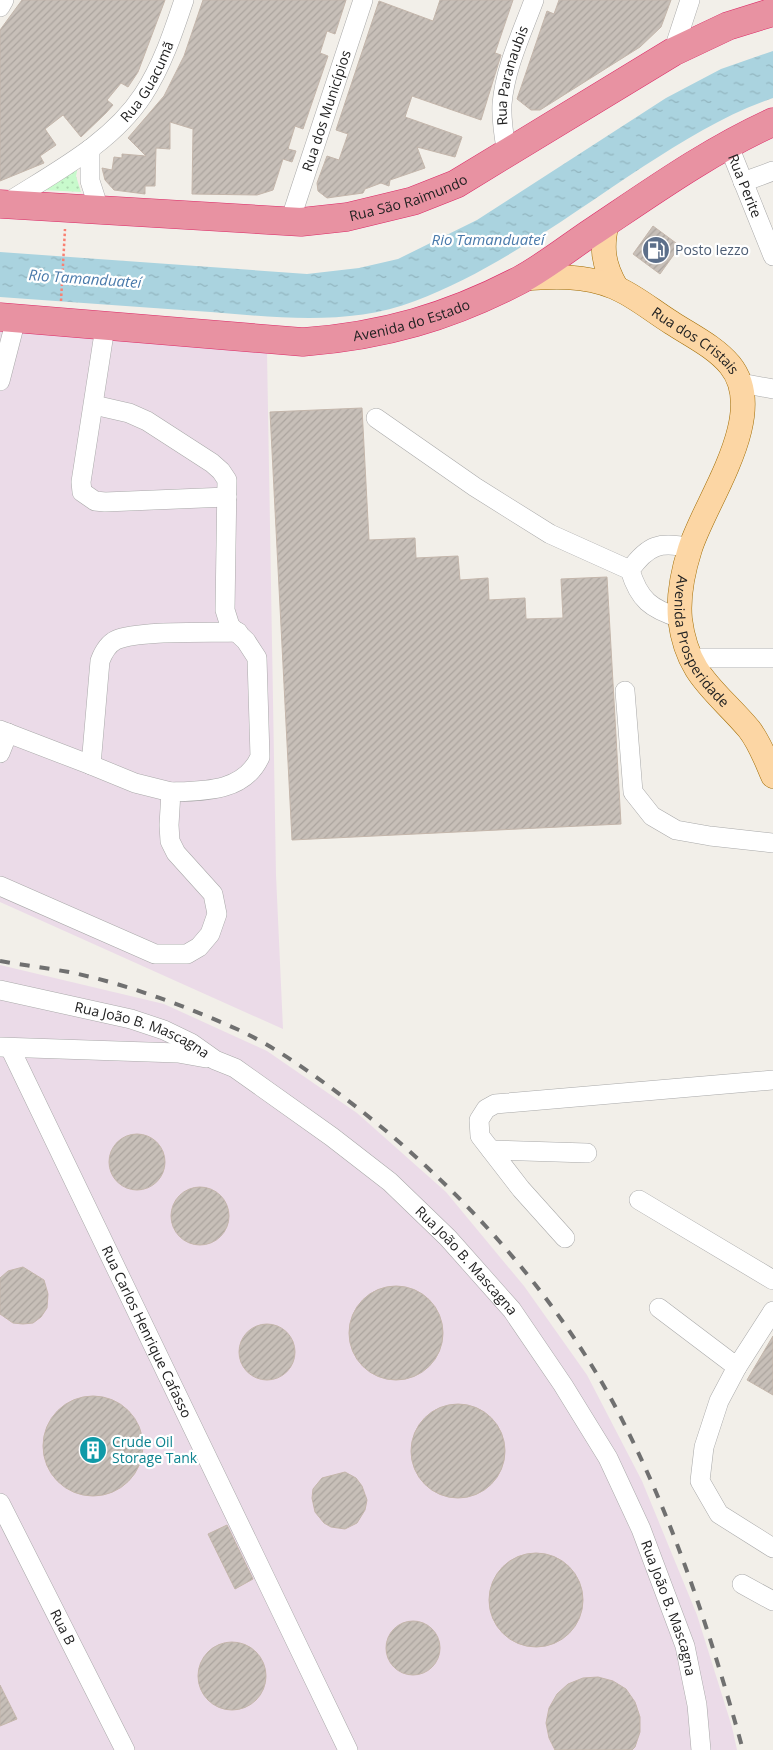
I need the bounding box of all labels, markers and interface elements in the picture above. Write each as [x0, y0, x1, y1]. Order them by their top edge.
street label: Rua Paranaubis [492, 22, 532, 126]
street label: Rua Guacumã [116, 38, 178, 126]
street label: Rua dos Municípios [297, 47, 355, 174]
street label: Rua Perite [724, 151, 767, 220]
street label: Rua São Raimundo [347, 169, 471, 225]
water label: Rio Tamanduateí [432, 229, 547, 249]
fuel station icon: Posto Iezzo [641, 235, 671, 265]
place label: Posto Iezzo [675, 240, 749, 259]
water label: Rio Tamanduateí [28, 264, 144, 292]
street label: Avenida do Estado [352, 294, 473, 345]
street label: Rua dos Cristais [648, 302, 744, 378]
street label: Avenida Prosperidade [670, 574, 734, 711]
street label: Rua João B. Mascagna [73, 997, 213, 1062]
street label: Rua João B. Mascagna [411, 1201, 523, 1318]
street label: Rua Carlos Henrique Cafasso [98, 1242, 197, 1421]
place label: Crude Oil Storage Tank [112, 1432, 198, 1467]
building icon: Crude Oil Storage Tank [78, 1435, 108, 1465]
street label: Rua João B. Mascagna [637, 1537, 701, 1677]
street label: Rua B [46, 1606, 80, 1648]

